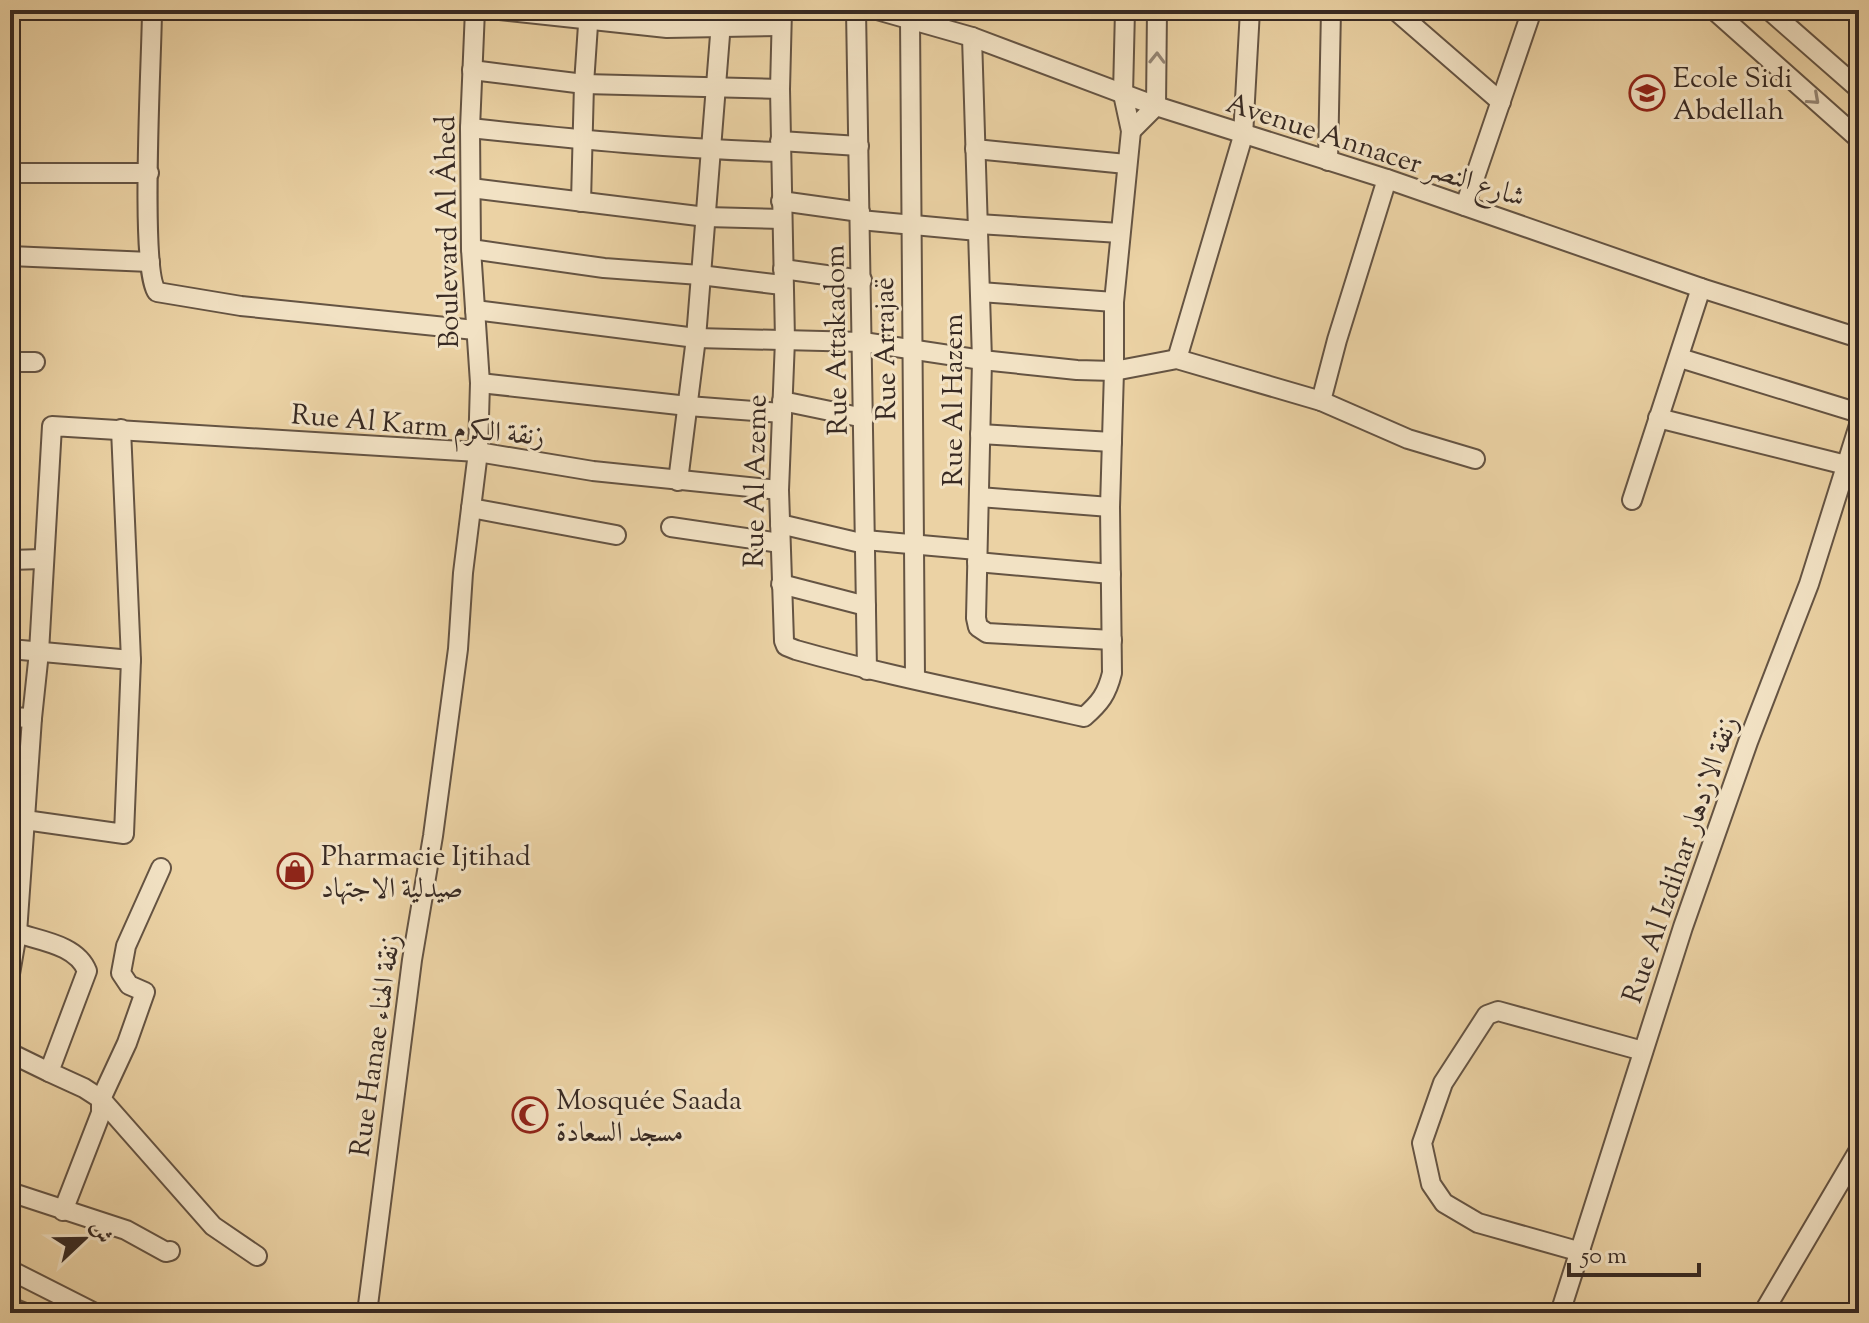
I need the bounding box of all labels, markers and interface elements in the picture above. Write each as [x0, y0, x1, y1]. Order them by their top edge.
one-way arrow [1148, 51, 1165, 64]
place label: Ecole Sidi Abdellah [1673, 60, 1793, 132]
school or university icon: Ecole Sidi Abdellah [1628, 74, 1666, 112]
street label: Avenue Annacer شارع النصر [1220, 85, 1530, 220]
one-way arrow [1804, 89, 1819, 104]
street label: Boulevard Al Âhed [427, 115, 471, 349]
street label: Rue Attakadom [816, 244, 860, 436]
street label: Rue Arrajaë [866, 277, 908, 421]
street label: Rue Al Hazem [935, 314, 975, 486]
street label: Rue Al Azeme [735, 394, 779, 568]
street label: Rue Al Karm زنقة الكرم [289, 396, 546, 460]
street label: Rue Al Izdihar زنقة الازدهار [1614, 711, 1750, 1009]
place label: Pharmacie Ijtihad صيدلية الاجتهاد [321, 838, 531, 910]
shop icon: Pharmacie Ijtihad صيدلية الاجتهاد [276, 852, 314, 890]
street label: Rue Hanae زنقة الهناء [342, 932, 412, 1159]
place label: Mosquée Saada مسجد السعادة [556, 1082, 742, 1154]
mosque icon: Mosquée Saada مسجد السعادة [511, 1096, 549, 1134]
north arrow [44, 1199, 124, 1279]
text: ش [81, 1217, 119, 1249]
scale bar [1569, 1227, 1699, 1277]
text: 50 m [1579, 1240, 1627, 1274]

